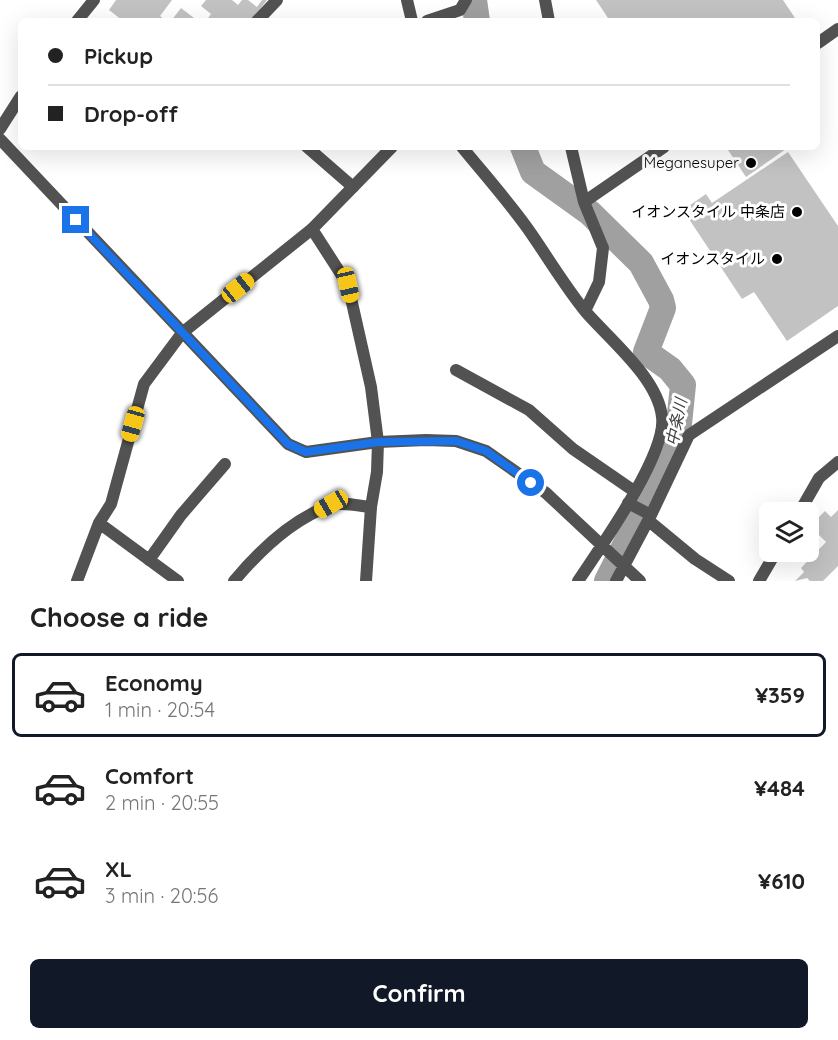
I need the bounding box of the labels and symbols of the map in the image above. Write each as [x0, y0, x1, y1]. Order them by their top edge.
place label: Meganesuper [644, 153, 739, 172]
marker: Meganesuper [744, 156, 758, 170]
place label: イオンスタイル 中条店 [631, 202, 785, 221]
marker: イオンスタイル 中条店 [790, 205, 804, 219]
route end [62, 206, 89, 233]
place label: イオンスタイル [660, 249, 765, 268]
marker: イオンスタイル [770, 252, 784, 266]
car [335, 265, 361, 305]
car [218, 270, 258, 306]
water label: 中条川 [661, 394, 691, 448]
car [119, 404, 147, 444]
route start [517, 469, 544, 496]
car [311, 487, 351, 521]

